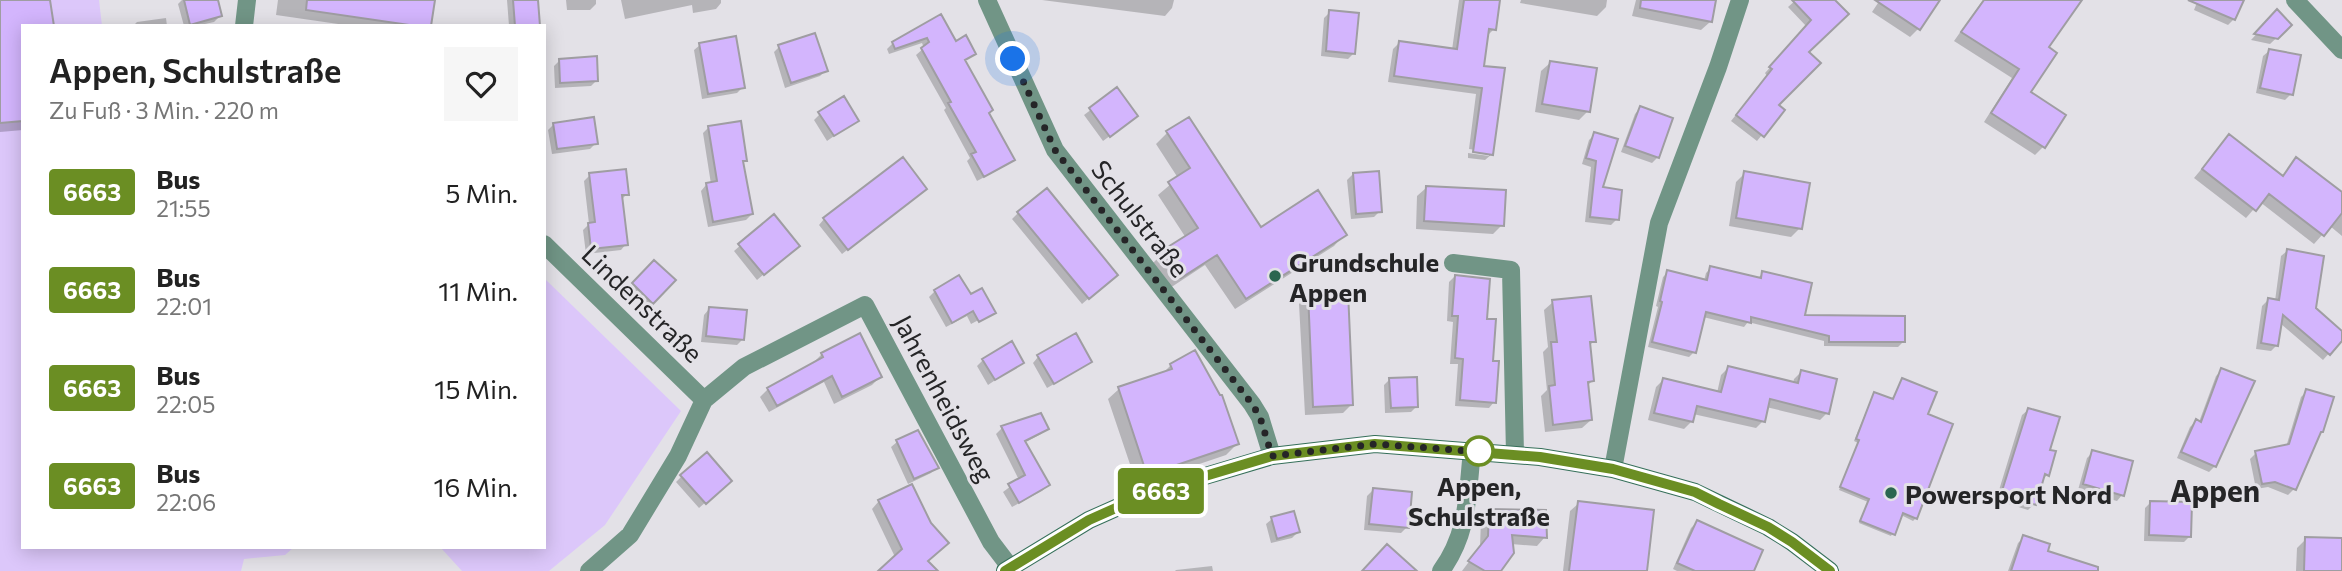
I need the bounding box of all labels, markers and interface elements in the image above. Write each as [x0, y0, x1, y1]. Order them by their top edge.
your location [995, 41, 1030, 76]
button: heart [444, 47, 518, 121]
text: Appen, Schulstraße [49, 49, 341, 90]
text: Zu Fuß · 3 Min. · 220 m [49, 96, 279, 124]
street label: Schulstraße [1086, 153, 1196, 283]
text: Bus [156, 163, 200, 194]
text: 6663 [63, 177, 121, 206]
text: 5 Min. [445, 177, 518, 208]
text: 21:55 [156, 194, 211, 222]
street label: Lindenstraße [576, 238, 710, 368]
place label: Grundschule Appen [1289, 246, 1439, 307]
text: Bus [156, 261, 200, 292]
marker: Grundschule Appen [1267, 268, 1283, 284]
text: 6663 [63, 275, 121, 304]
text: 11 Min. [438, 275, 518, 306]
text: 22:01 [156, 292, 212, 320]
street label: Jahrenheidsweg [888, 309, 1002, 487]
text: Bus [156, 359, 200, 390]
text: 6663 [63, 373, 121, 402]
text: 15 Min. [434, 373, 518, 404]
text: 22:05 [156, 390, 215, 418]
marker: Appen, Schulstraße [1464, 436, 1494, 466]
text: Bus [156, 457, 200, 488]
line badge: 6663 [1112, 468, 1210, 514]
place label: Appen, Schulstraße [1408, 470, 1550, 531]
text: 6663 [63, 471, 121, 500]
text: 16 Min. [434, 471, 518, 502]
district label: Appen [2170, 471, 2260, 508]
text: 6663 [1132, 476, 1190, 505]
place label: Powersport Nord [1905, 478, 2112, 509]
marker: Powersport Nord [1883, 485, 1899, 501]
text: 22:06 [156, 488, 216, 516]

